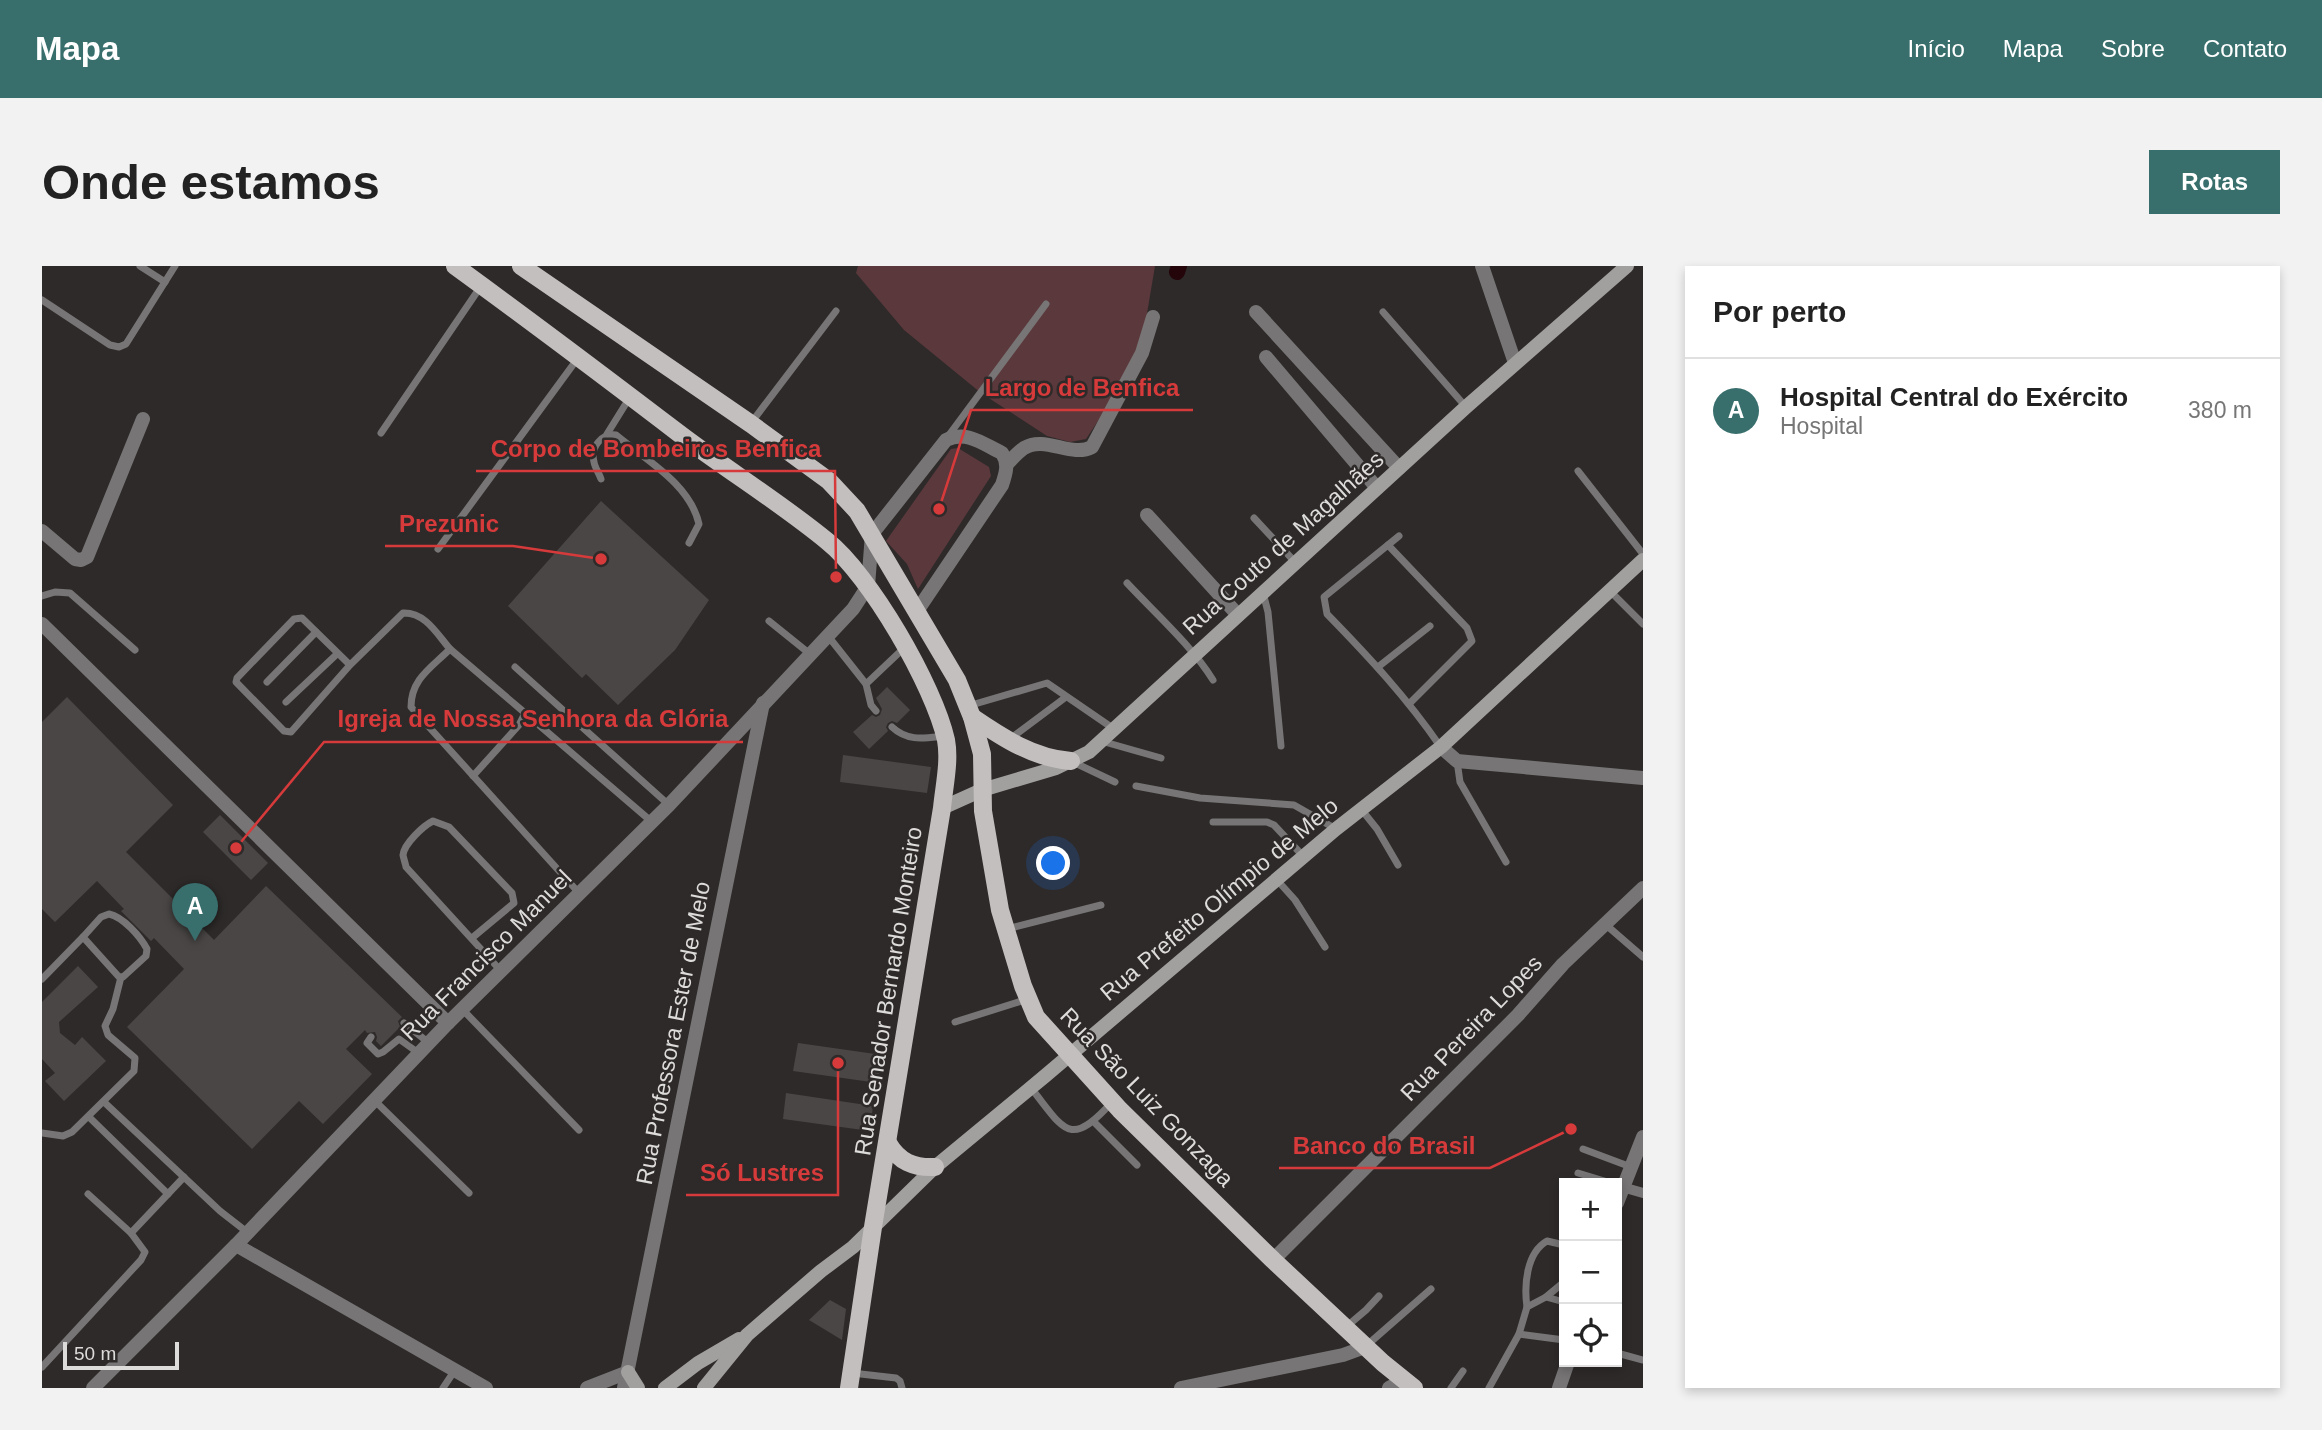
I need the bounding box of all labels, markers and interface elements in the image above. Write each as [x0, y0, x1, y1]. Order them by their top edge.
text: Mapa [35, 30, 119, 67]
text: Início [1907, 35, 1965, 62]
text: Mapa [2003, 35, 2063, 62]
text: Sobre [2101, 35, 2165, 62]
text: Contato [2203, 35, 2287, 62]
button: Rotas [2149, 150, 2280, 214]
text: Onde estamos [42, 155, 380, 209]
text: Por perto [1713, 295, 1846, 328]
callout: Largo de Benfica [971, 365, 1193, 410]
text: Largo de Benfica [985, 374, 1180, 401]
text: Hospital Central do Exército [1780, 382, 2128, 412]
text: A [1728, 397, 1744, 423]
text: 380 m [2188, 397, 2252, 423]
text: Hospital [1780, 413, 1863, 439]
callout: Corpo de Bombeiros Benfica [476, 426, 835, 471]
text: Corpo de Bombeiros Benfica [491, 435, 822, 462]
street label: Rua Couto de Magalhães [1177, 446, 1389, 640]
callout: Prezunic [385, 501, 513, 546]
text: Prezunic [399, 510, 499, 537]
callout: Igreja de Nossa Senhora da Glória [324, 697, 743, 742]
text: Igreja de Nossa Senhora da Glória [338, 705, 729, 732]
street label: Rua Prefeito Olímpio de Melo [1095, 792, 1343, 1006]
street label: Rua Senador Bernardo Monteiro [849, 825, 927, 1157]
your location [1036, 846, 1070, 880]
street label: Rua Francisco Manuel [395, 864, 577, 1046]
street label: Rua Professora Ester de Melo [631, 879, 715, 1187]
pin: A [172, 883, 218, 941]
street label: Rua Pereira Lopes [1395, 950, 1547, 1106]
street label: Rua São Luiz Gonzaga [1055, 1002, 1239, 1192]
callout: Banco do Brasil [1279, 1123, 1490, 1168]
text: Banco do Brasil [1293, 1132, 1475, 1159]
callout: Só Lustres [686, 1150, 838, 1195]
text: Só Lustres [700, 1159, 824, 1186]
map controls [1559, 1178, 1622, 1367]
button: + [1559, 1178, 1622, 1241]
button: − [1559, 1241, 1622, 1304]
button: locate [1559, 1304, 1622, 1367]
scale bar [63, 1339, 178, 1371]
text: 50 m [74, 1343, 116, 1364]

